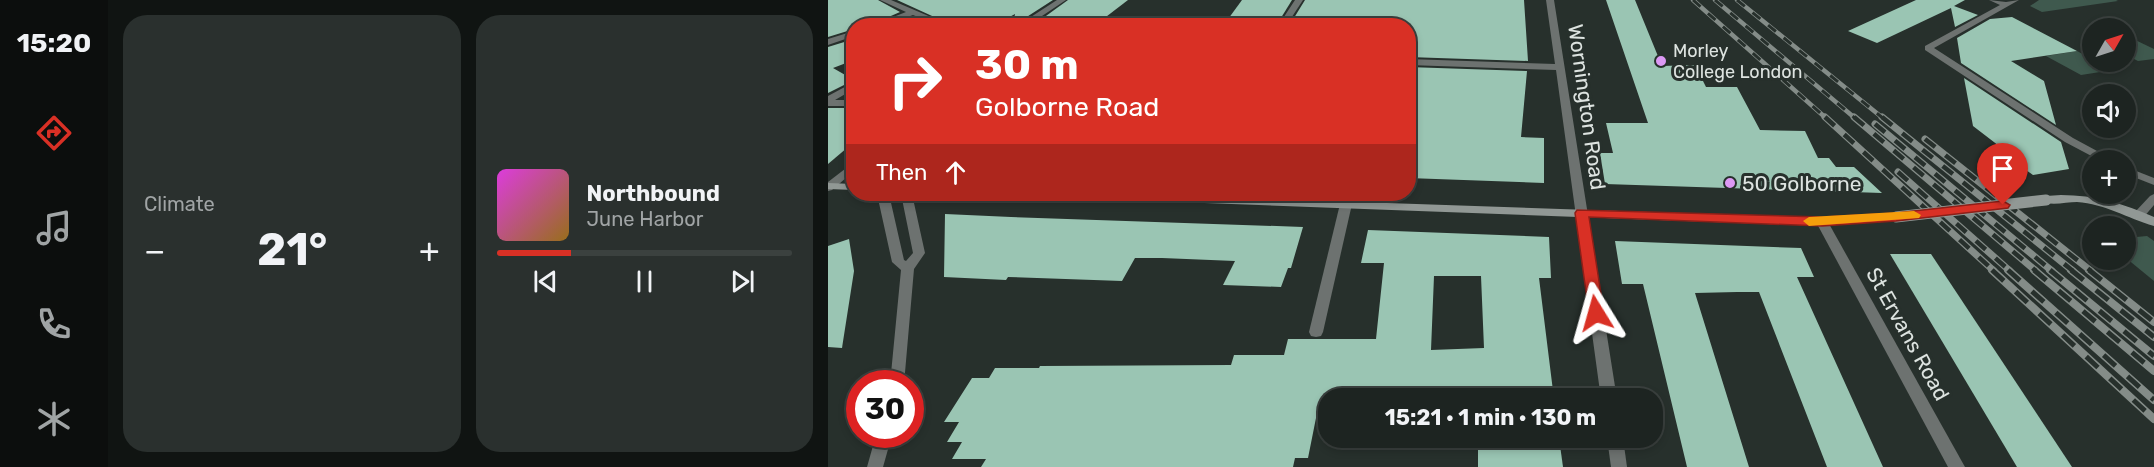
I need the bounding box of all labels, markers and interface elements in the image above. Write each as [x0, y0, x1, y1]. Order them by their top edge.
north arrow [2082, 18, 2136, 72]
map controls [2082, 18, 2136, 270]
street label: Wornington Road [1563, 22, 1611, 192]
text: 15:20 [17, 27, 91, 59]
text: 30 m [975, 40, 1079, 90]
place label: Morley College London [1673, 40, 1803, 83]
icon: right [876, 42, 954, 120]
marker: Morley College London [1654, 54, 1668, 68]
button: sound [2082, 84, 2136, 138]
text: Golborne Road [975, 91, 1159, 123]
icon: directions [33, 112, 75, 154]
pin [1977, 143, 2028, 205]
button: + [2082, 150, 2136, 204]
icon: arrive [1986, 152, 2019, 185]
icon: ahead [939, 156, 972, 189]
text: Then [876, 159, 927, 186]
place label: 50 Golborne [1742, 171, 1861, 196]
marker: 50 Golborne [1723, 176, 1737, 190]
text: Northbound [587, 180, 720, 207]
text: Climate [144, 192, 215, 216]
icon: music [33, 207, 75, 249]
text: June Harbor [587, 207, 703, 231]
button: − [2082, 216, 2136, 270]
text: 21° [257, 223, 327, 276]
text: − [144, 231, 165, 270]
text: + [419, 231, 439, 270]
street label: St Ervans Road [1861, 263, 1955, 405]
icon: previous [529, 265, 562, 298]
icon: pause [628, 265, 661, 298]
icon: next [726, 265, 759, 298]
position arrow [1564, 281, 1628, 345]
icon: phone [33, 303, 75, 345]
speed limit sign: 30 [846, 370, 924, 448]
icon: climate [33, 398, 75, 440]
text: 15:21 · 1 min · 130 m [1385, 404, 1596, 431]

